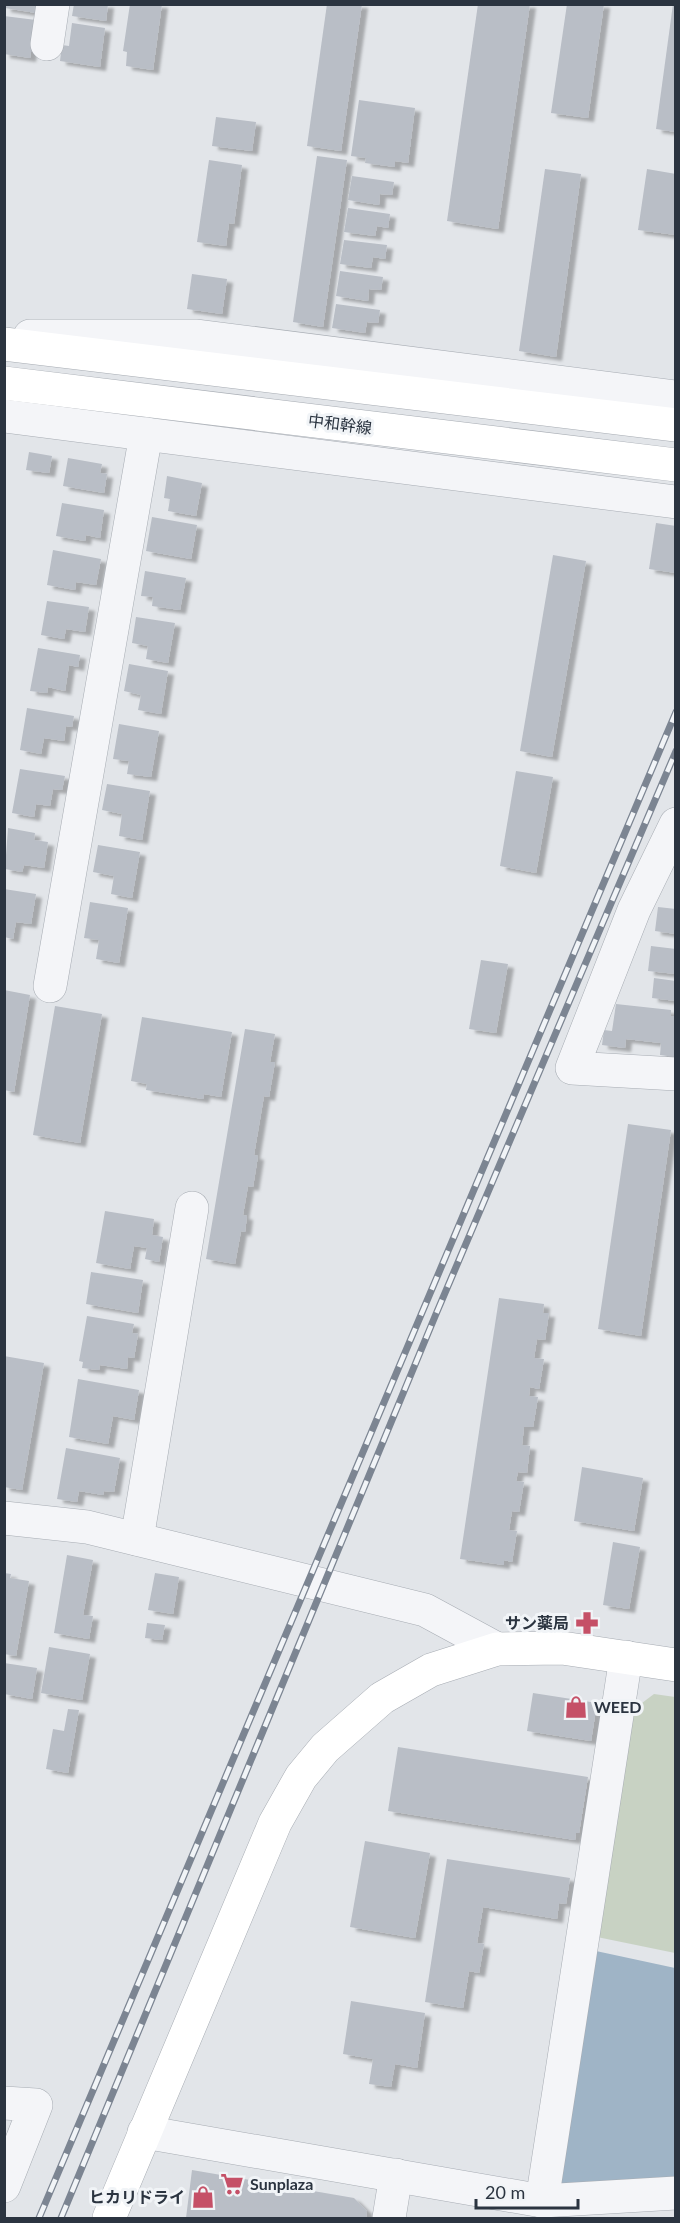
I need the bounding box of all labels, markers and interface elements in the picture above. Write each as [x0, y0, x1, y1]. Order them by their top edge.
street label: 中和幹線 [307, 410, 373, 437]
pharmacy icon: サン薬局 [574, 1610, 600, 1636]
place label: サン薬局 [505, 1613, 569, 1632]
shop icon: WEED [563, 1694, 589, 1720]
place label: WEED [594, 1697, 641, 1716]
supermarket icon: Sunplaza [219, 2171, 245, 2197]
scale bar [476, 2172, 578, 2210]
place label: Sunplaza [250, 2174, 313, 2193]
text: 20 m [485, 2181, 525, 2203]
shop icon: ヒカリドライ [190, 2184, 216, 2210]
place label: ヒカリドライ [89, 2187, 185, 2206]

